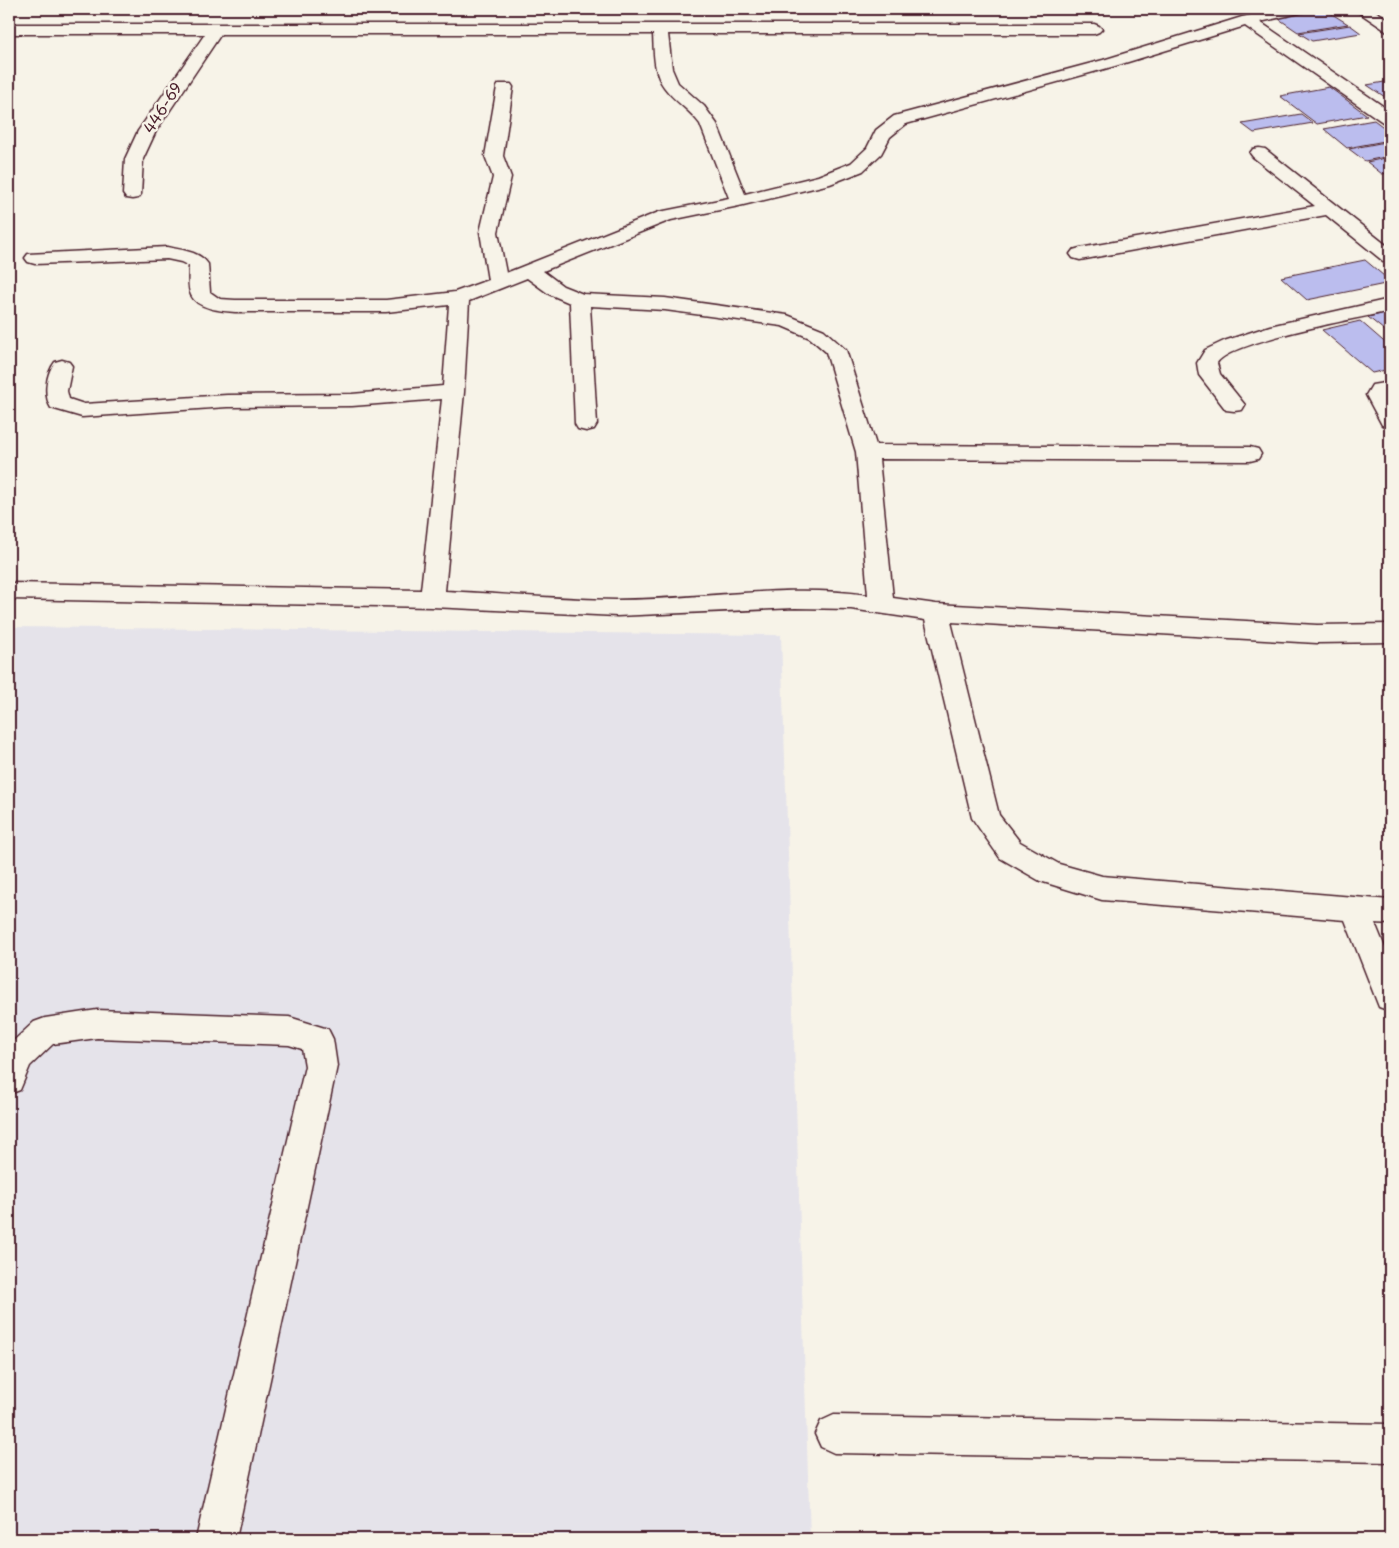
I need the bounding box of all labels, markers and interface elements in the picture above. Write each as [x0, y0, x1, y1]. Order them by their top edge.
street label: 446-69 [137, 77, 187, 137]

